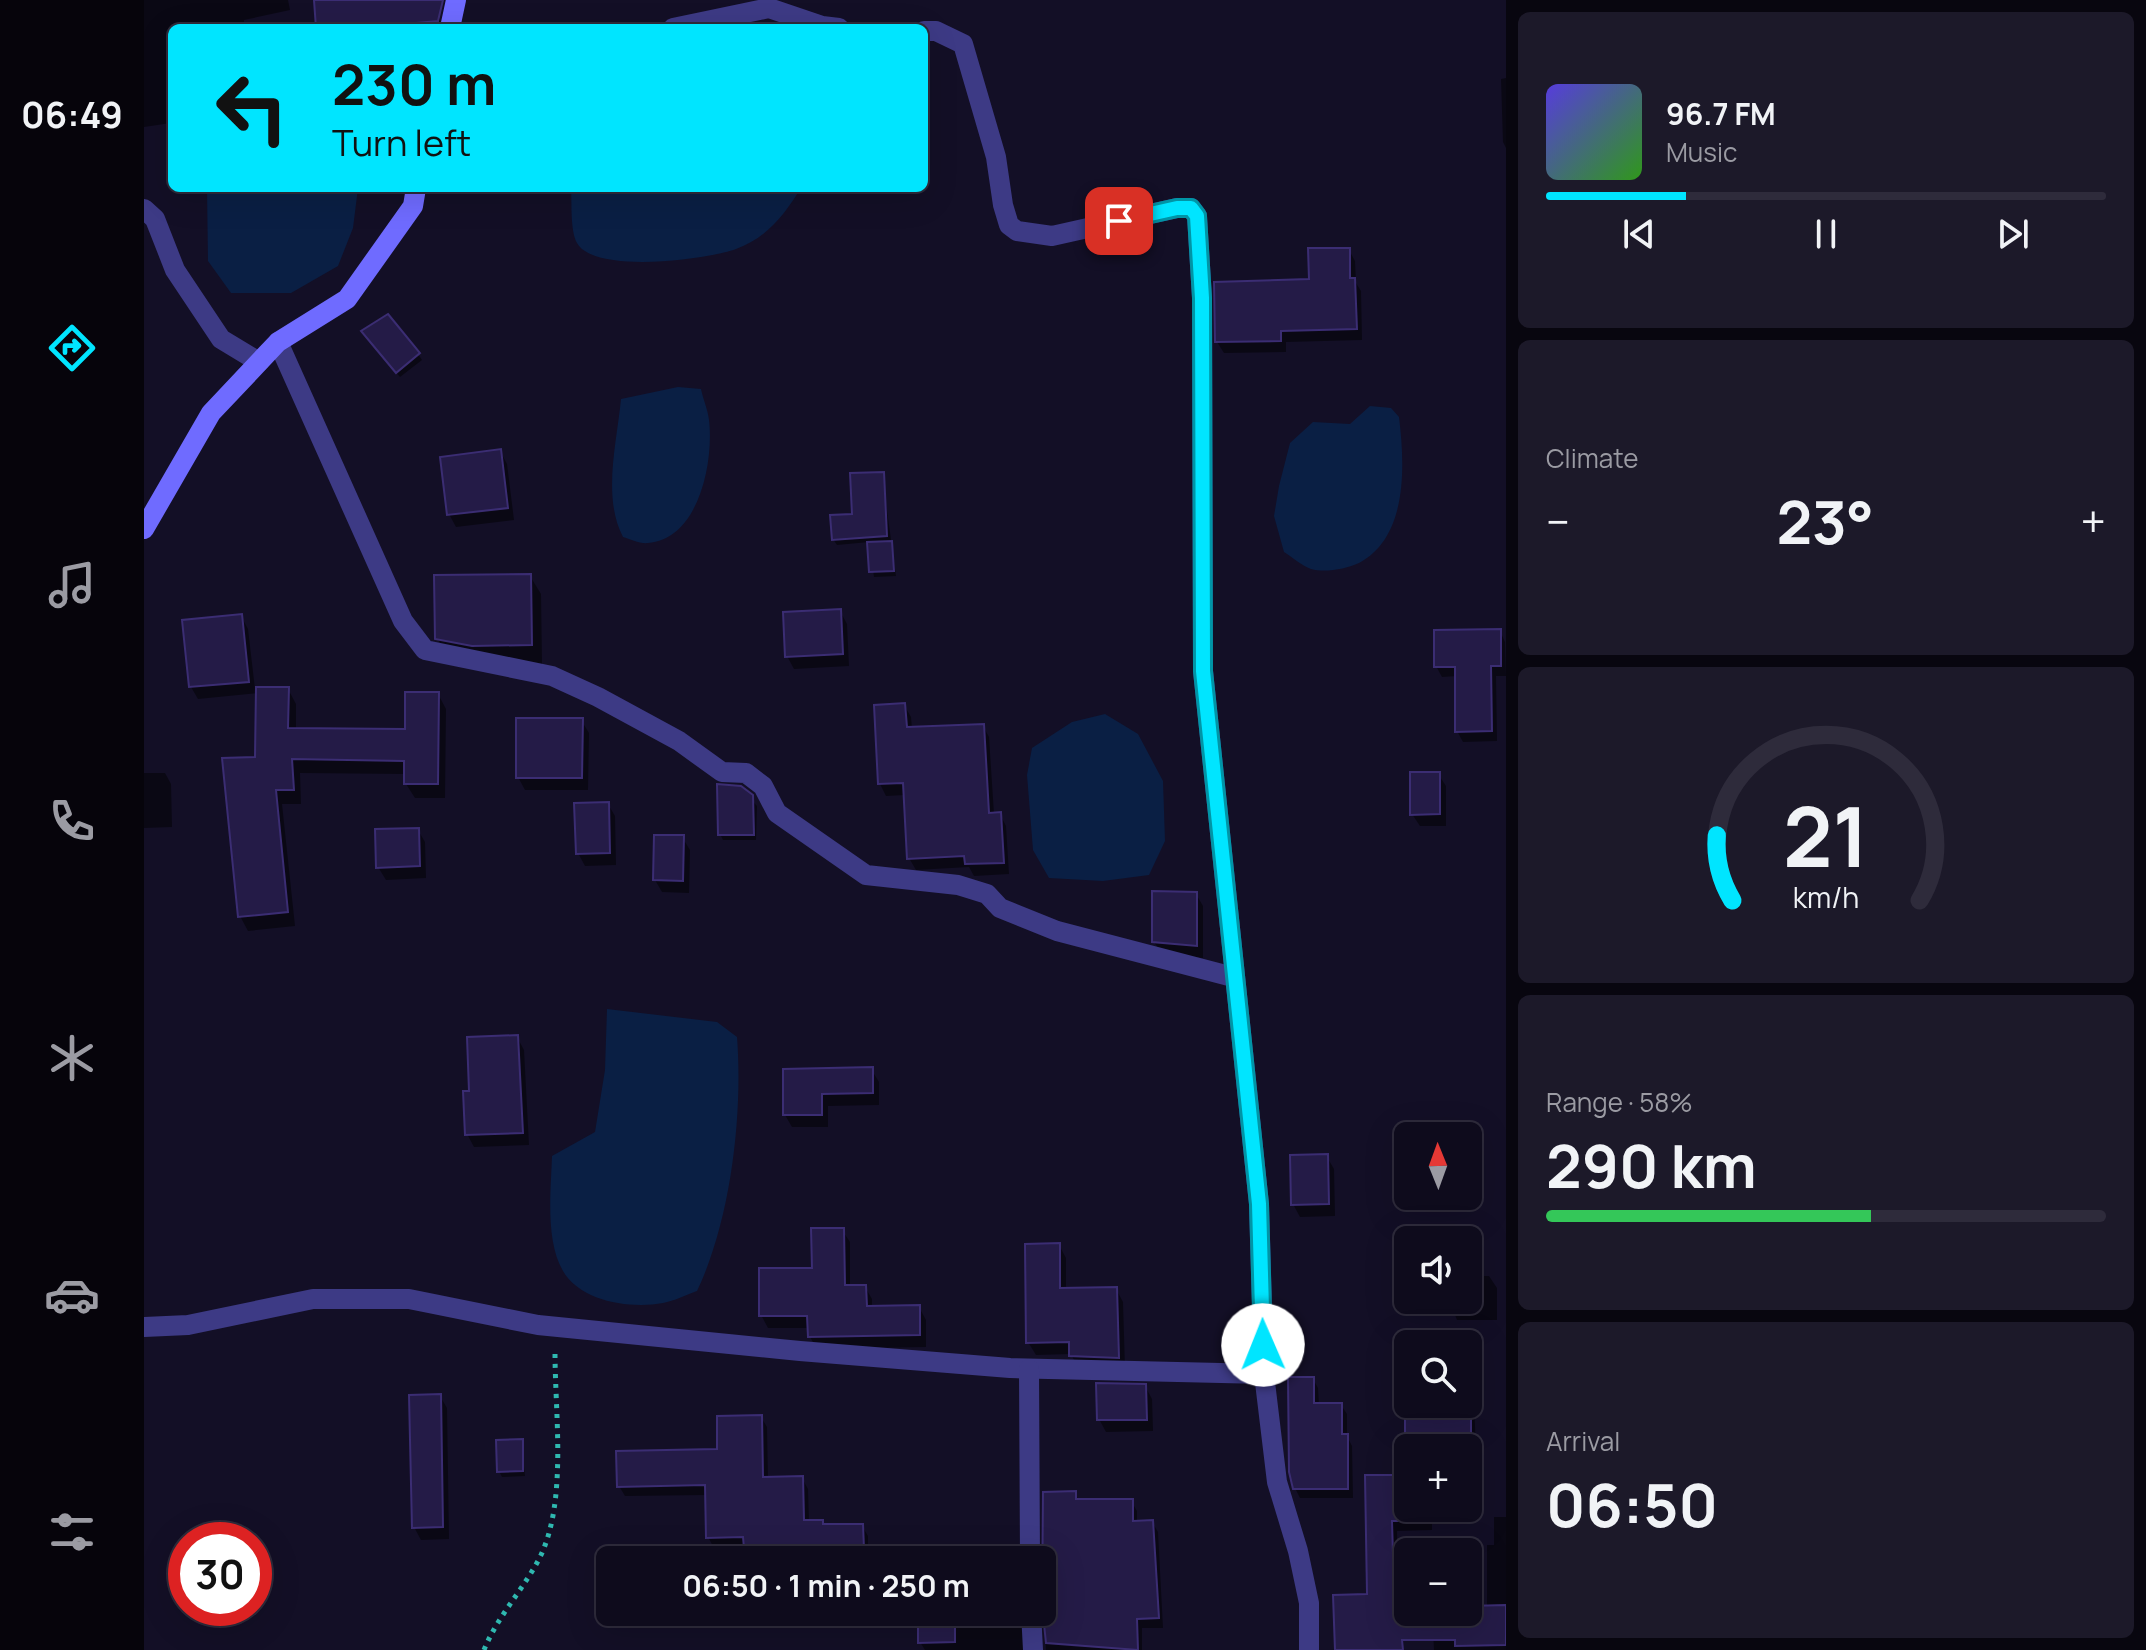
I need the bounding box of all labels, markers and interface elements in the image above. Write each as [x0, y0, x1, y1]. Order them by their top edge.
text: 230 m [332, 45, 496, 122]
icon: left [200, 56, 304, 160]
text: 06:49 [21, 90, 123, 139]
text: 96.7 FM [1666, 93, 1776, 134]
text: Turn left [332, 118, 471, 167]
text: Music [1666, 134, 1737, 170]
pin [1085, 187, 1153, 255]
icon: arrive [1097, 199, 1141, 243]
icon: previous [1617, 212, 1661, 256]
icon: pause [1804, 212, 1848, 256]
icon: next [1991, 212, 2035, 256]
icon: directions [44, 320, 100, 376]
text: Climate [1546, 440, 1638, 476]
text: 23° [1776, 480, 1874, 562]
text: − [1546, 491, 1570, 551]
text: + [2081, 491, 2106, 551]
icon: music [44, 557, 100, 613]
text: 21 [1783, 778, 1869, 892]
icon: phone [44, 793, 100, 849]
text: km/h [1793, 878, 1859, 917]
icon: climate [44, 1030, 100, 1086]
text: Range · 58% [1546, 1084, 1693, 1120]
north arrow [1394, 1122, 1482, 1210]
map controls [1394, 1122, 1482, 1626]
text: 290 km [1546, 1124, 1757, 1206]
button: sound [1394, 1226, 1482, 1314]
icon: car [44, 1267, 100, 1323]
position arrow [1221, 1303, 1305, 1387]
button: search [1394, 1330, 1482, 1418]
text: Arrival [1546, 1423, 1620, 1459]
button: + [1394, 1434, 1482, 1522]
text: 06:50 [1546, 1463, 1718, 1545]
icon: filters [44, 1504, 100, 1560]
speed limit sign: 30 [168, 1522, 272, 1626]
button: − [1394, 1538, 1482, 1626]
text: 06:50 · 1 min · 250 m [682, 1565, 970, 1606]

